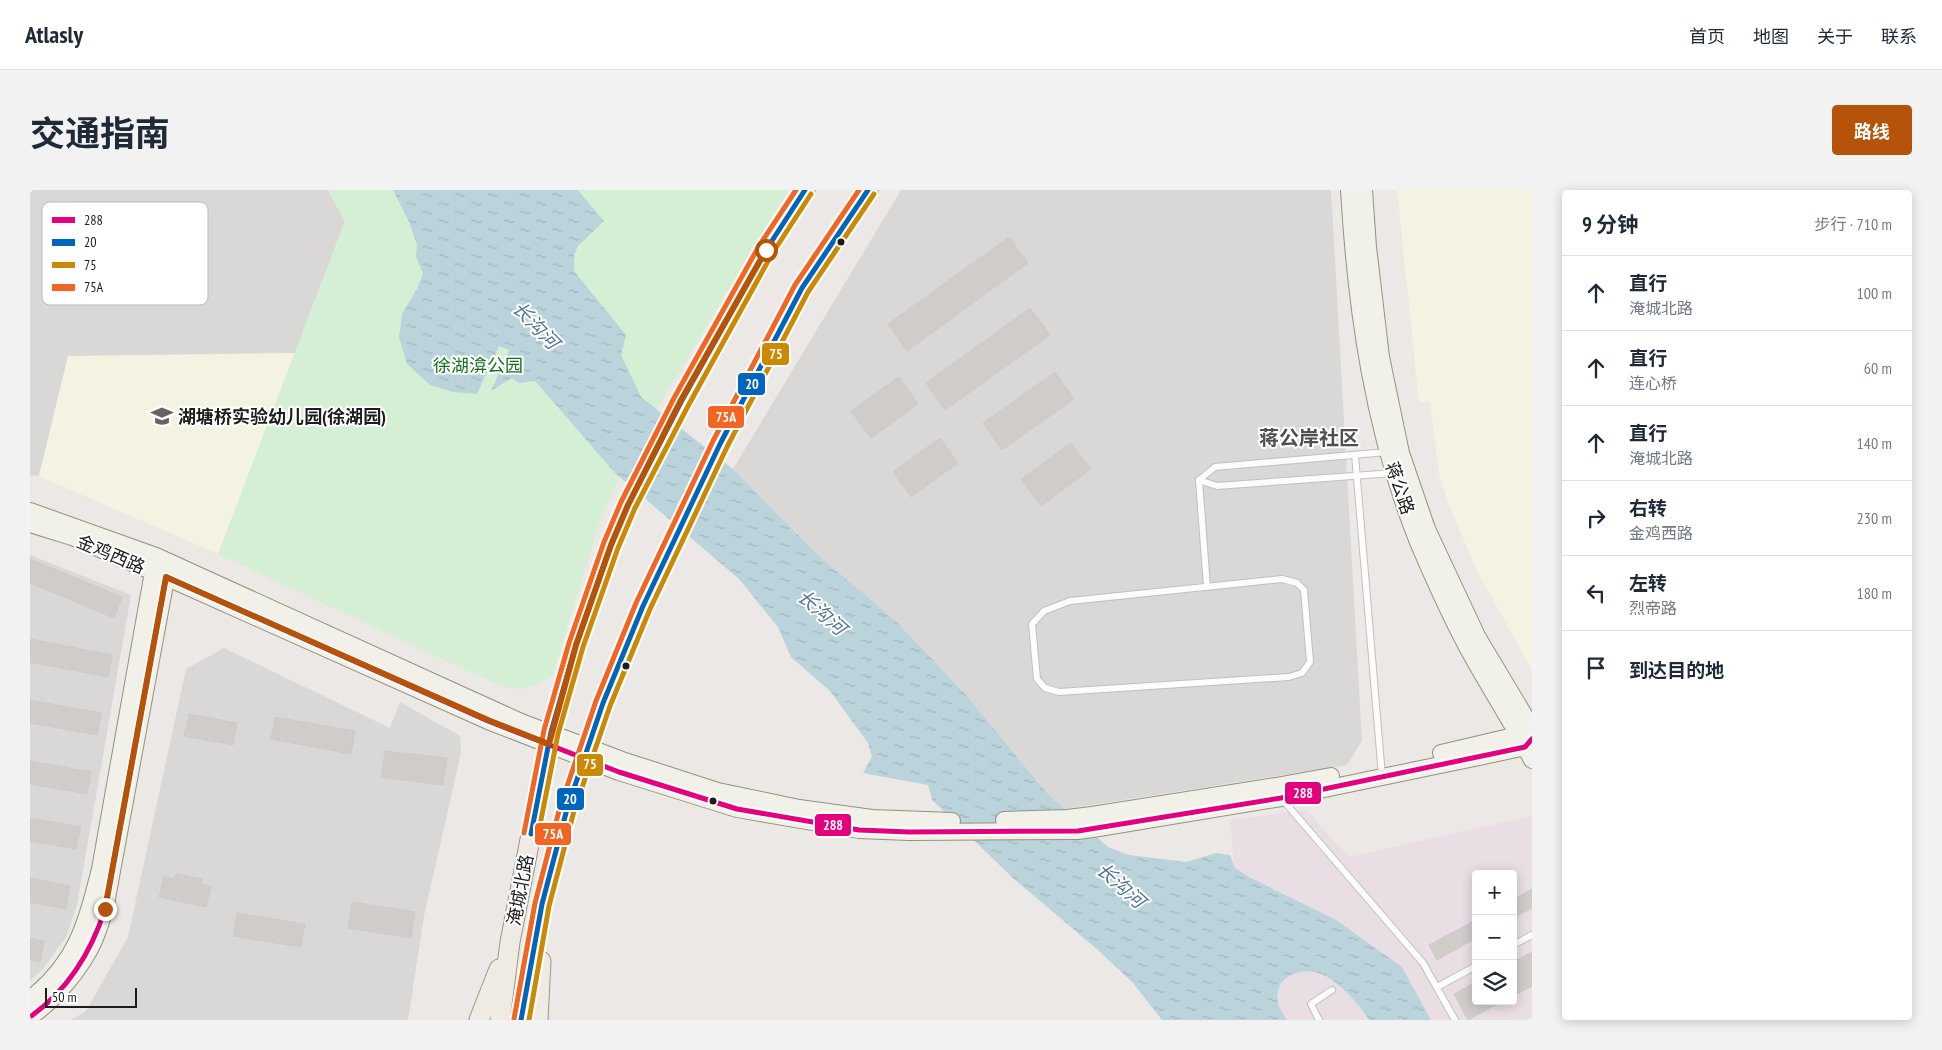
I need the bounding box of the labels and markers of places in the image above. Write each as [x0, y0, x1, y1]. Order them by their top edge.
unlabelled marker [836, 237, 846, 247]
school or university icon: 湖塘桥实验幼儿园(徐湖园) [149, 403, 175, 429]
place label: 湖塘桥实验幼儿园(徐湖园) [178, 405, 386, 428]
unlabelled marker [621, 661, 631, 671]
unlabelled marker [708, 796, 718, 806]

